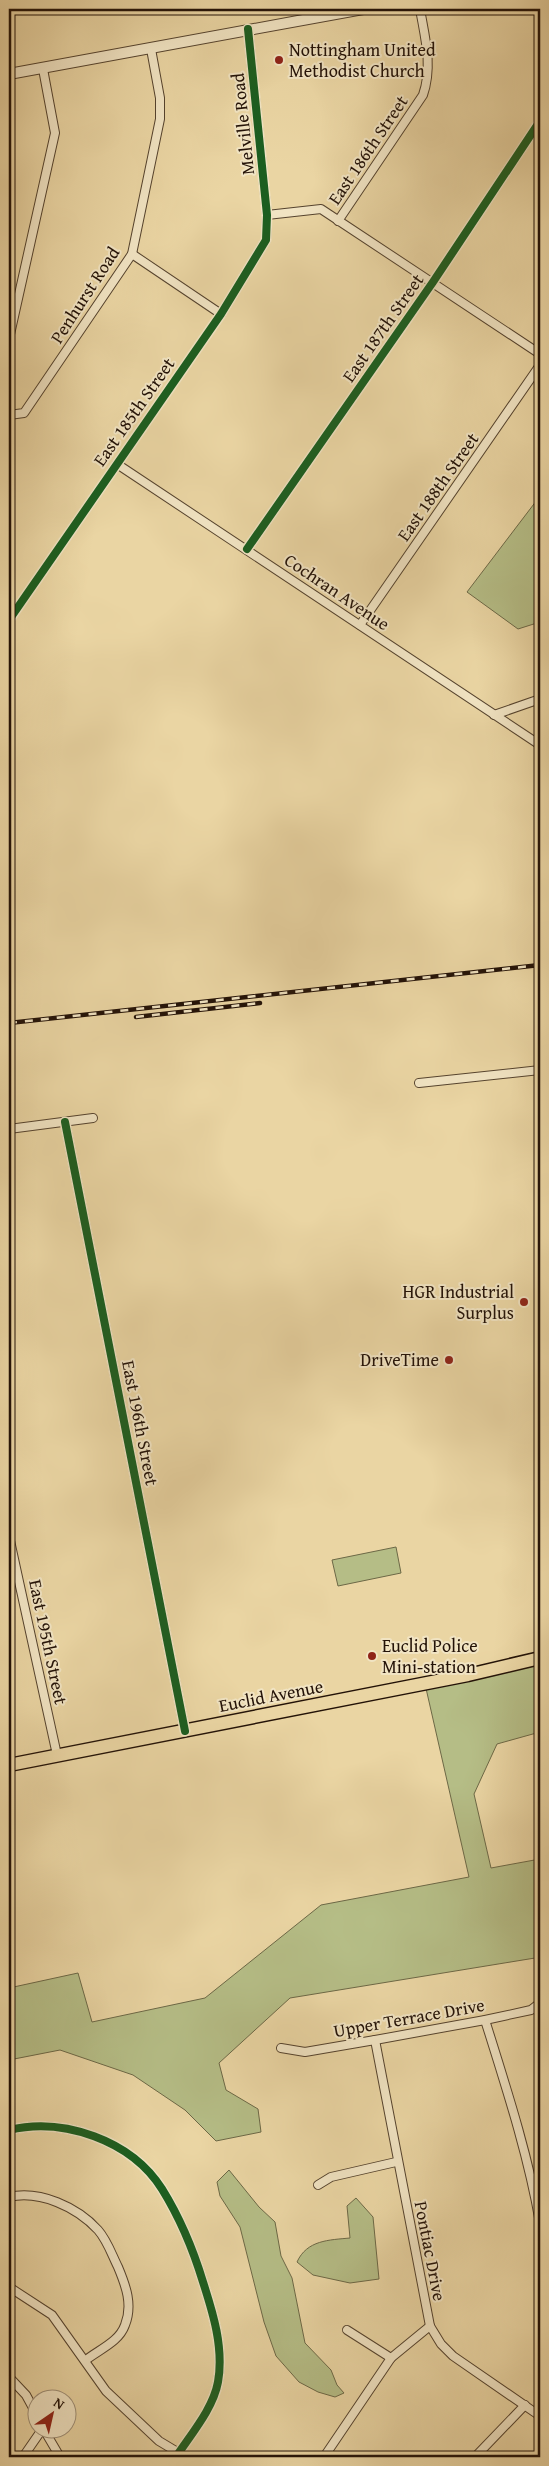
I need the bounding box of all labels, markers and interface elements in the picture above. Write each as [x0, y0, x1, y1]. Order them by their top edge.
place label: Nottingham United Methodist Church [289, 36, 436, 84]
marker: Nottingham United Methodist Church [273, 54, 285, 66]
street label: Melville Road [224, 71, 261, 176]
street label: East 186th Street [321, 89, 415, 210]
street label: Penhurst Road [43, 241, 126, 348]
street label: East 187th Street [335, 267, 430, 387]
street label: East 185th Street [86, 351, 181, 471]
street label: East 188th Street [390, 426, 485, 546]
street label: Cochran Avenue [279, 546, 395, 637]
place label: HGR Industrial Surplus [403, 1278, 514, 1326]
marker: HGR Industrial Surplus [518, 1296, 530, 1308]
place label: DriveTime [360, 1346, 439, 1373]
marker: DriveTime [443, 1354, 455, 1366]
street label: East 196th Street [115, 1358, 166, 1488]
street label: East 195th Street [22, 1577, 75, 1707]
place label: Euclid Police Mini-station [382, 1632, 478, 1680]
marker: Euclid Police Mini-station [366, 1650, 378, 1662]
street label: Euclid Avenue [217, 1672, 325, 1719]
street label: Upper Terrace Drive [331, 1991, 487, 2044]
street label: Pontiac Drive [408, 2199, 453, 2303]
north arrow [28, 2388, 78, 2438]
text: N [50, 2392, 69, 2414]

